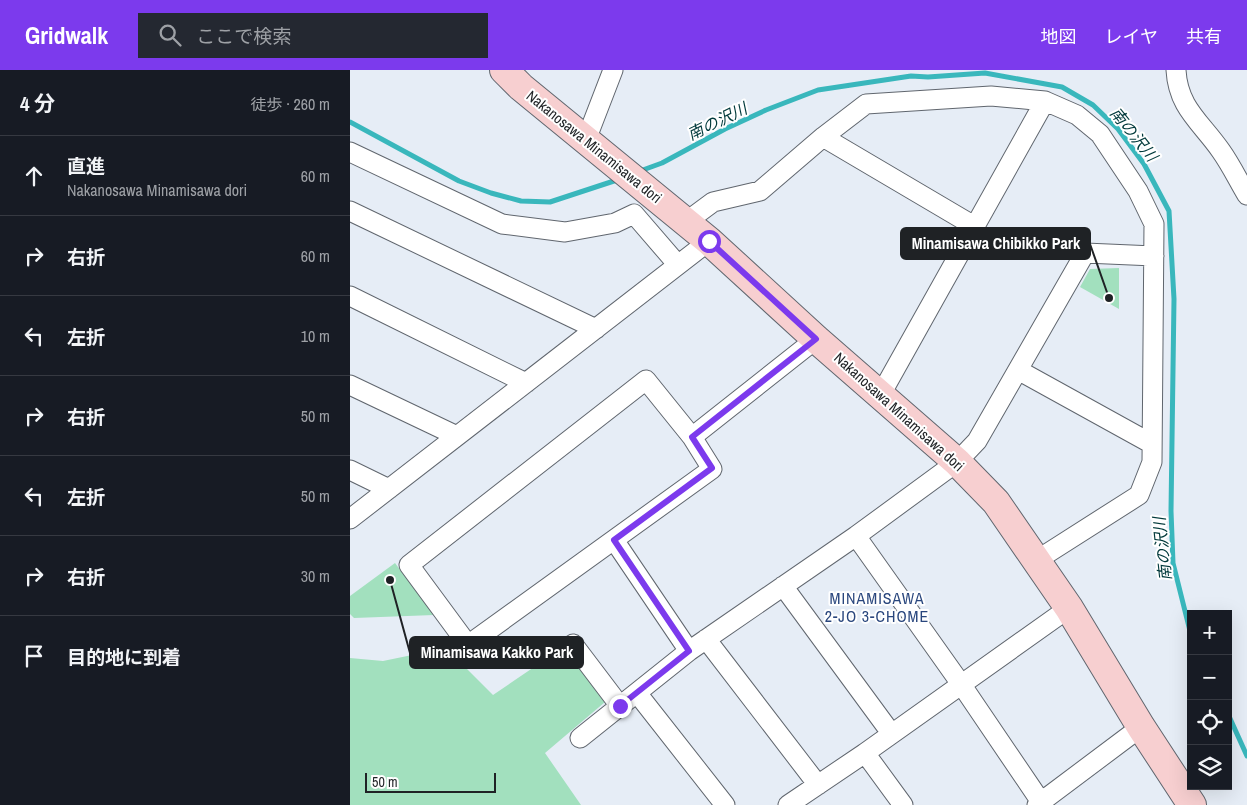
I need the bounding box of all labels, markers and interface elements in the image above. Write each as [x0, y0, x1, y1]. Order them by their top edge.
search box [138, 13, 488, 58]
text: Gridwalk [25, 19, 108, 51]
icon: search [156, 21, 184, 49]
text: ここで検索 [196, 23, 291, 49]
text: 地図 [1041, 24, 1077, 49]
text: レイヤ [1105, 24, 1158, 49]
text: 共有 [1186, 24, 1222, 49]
street label: Nakanosawa Minamisawa dori [522, 85, 667, 208]
text: 4 分 [20, 89, 55, 118]
text: 徒歩 · 260 m [251, 93, 330, 115]
water label: 南の沢川 [683, 96, 752, 145]
water label: 南の沢川 [1105, 102, 1164, 167]
text: 直進 [67, 153, 105, 179]
icon: ahead [20, 162, 48, 190]
text: 60 m [301, 165, 330, 187]
text: Nakanosawa Minamisawa dori [67, 179, 247, 201]
callout: Minamisawa Chibikko Park [901, 228, 1090, 259]
route start [698, 230, 721, 253]
text: Minamisawa Chibikko Park [912, 232, 1081, 254]
icon: right [20, 242, 48, 270]
text: 右折 [67, 244, 105, 270]
text: 60 m [301, 245, 330, 267]
icon: left [20, 322, 48, 350]
text: 左折 [67, 324, 105, 350]
text: 10 m [301, 325, 330, 347]
street label: Nakanosawa Minamisawa dori [830, 347, 969, 476]
icon: right [20, 402, 48, 430]
text: 右折 [67, 404, 105, 430]
text: 50 m [301, 405, 330, 427]
icon: left [20, 482, 48, 510]
text: 左折 [67, 484, 105, 510]
text: 50 m [301, 485, 330, 507]
water label: 南の沢川 [1148, 514, 1176, 582]
icon: right [20, 562, 48, 590]
text: 右折 [67, 564, 105, 590]
text: 30 m [301, 565, 330, 587]
district label: MINAMISAWA 2-JO 3-CHOME [825, 587, 929, 627]
map controls [1187, 610, 1232, 790]
button: + [1187, 610, 1232, 655]
callout: Minamisawa Kakko Park [410, 637, 583, 668]
text: Minamisawa Kakko Park [421, 641, 574, 663]
icon: arrive [20, 642, 48, 670]
text: 目的地に到着 [67, 644, 181, 670]
button: − [1187, 655, 1232, 700]
route end [609, 695, 632, 718]
button: locate [1187, 700, 1232, 745]
button: layers [1187, 745, 1232, 790]
scale bar [365, 770, 496, 793]
text: 50 m [372, 773, 398, 791]

